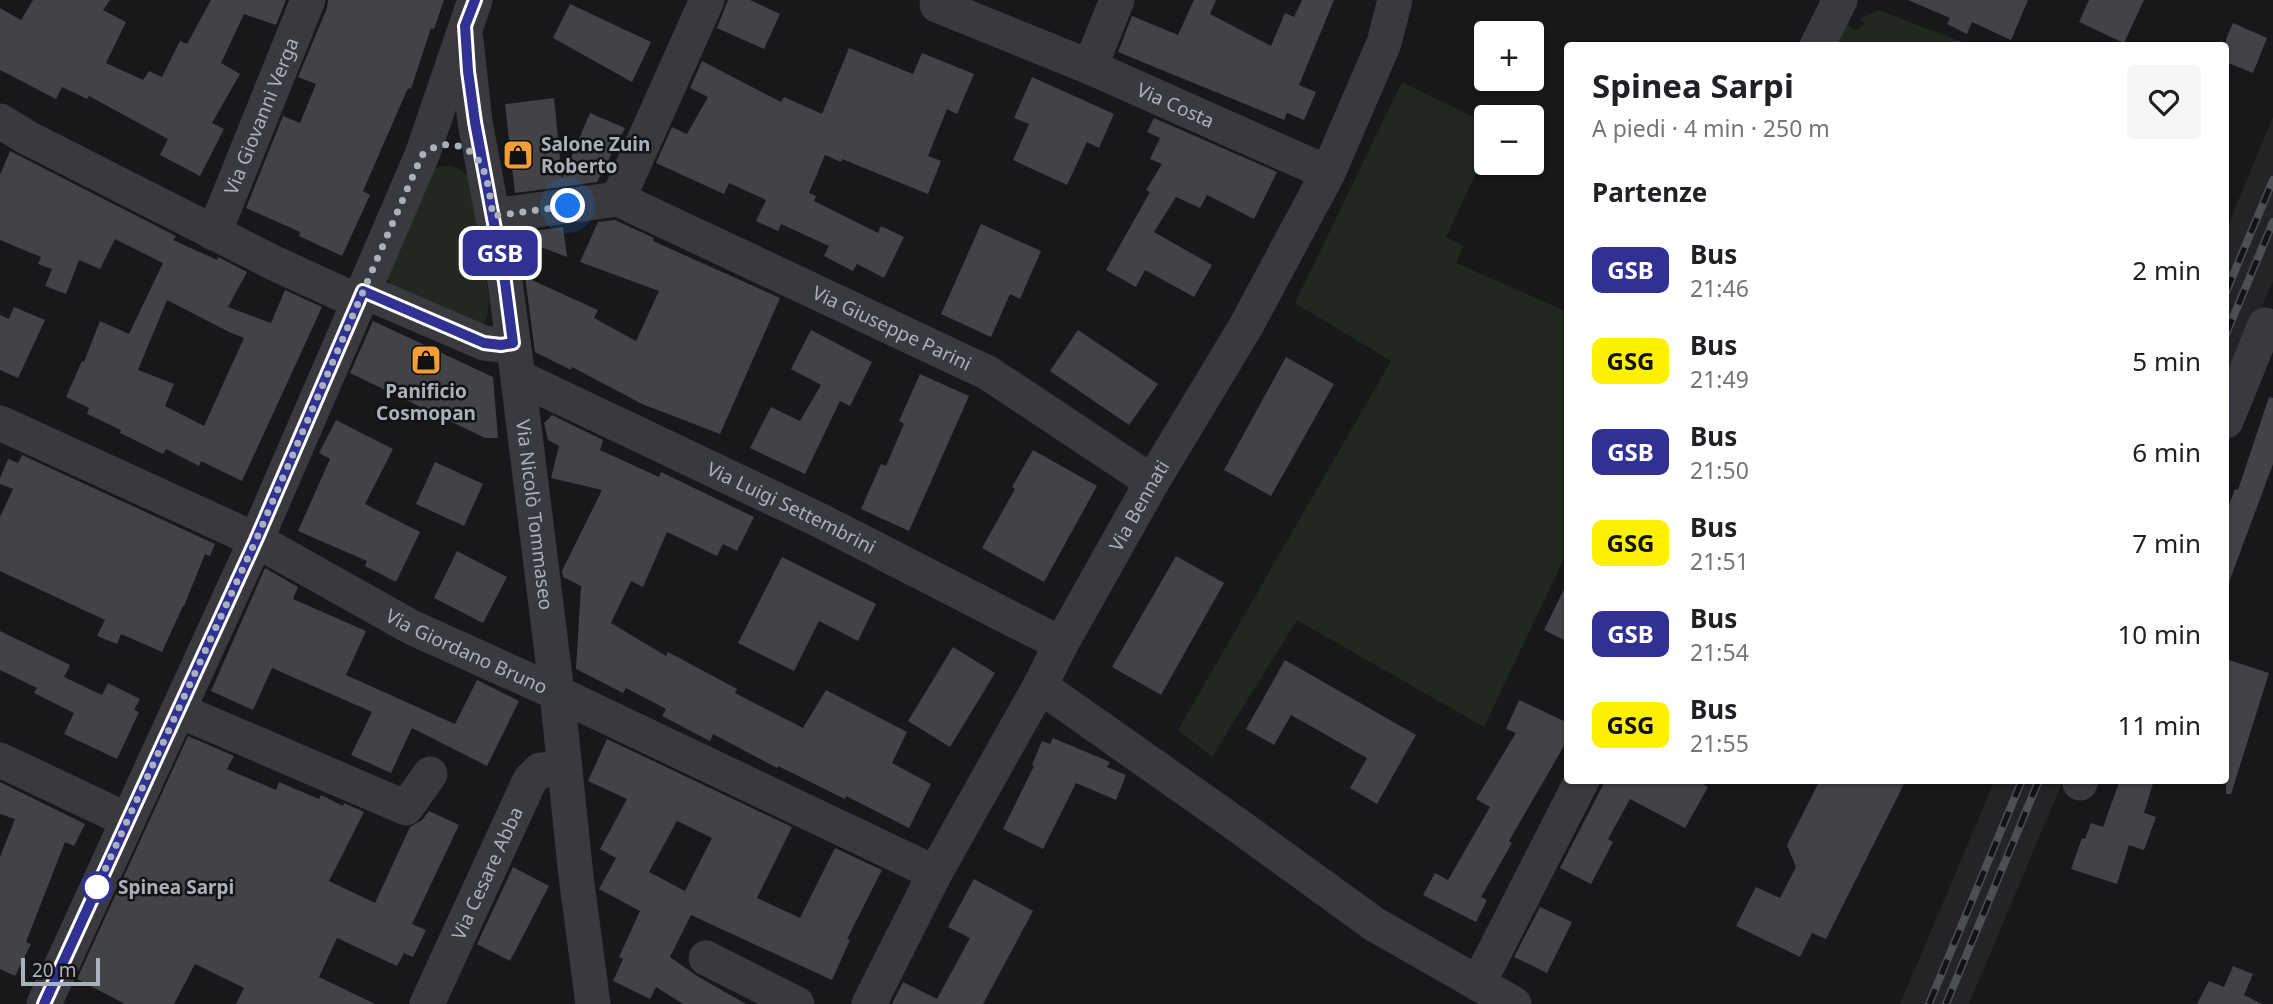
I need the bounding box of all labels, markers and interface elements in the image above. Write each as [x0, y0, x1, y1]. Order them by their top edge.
map controls [1474, 21, 1544, 175]
button: + [1474, 21, 1544, 91]
street label: Via Giovanni Verga [218, 34, 304, 199]
text: Spinea Sarpi [1592, 63, 1794, 108]
button: heart [2127, 65, 2201, 139]
street label: Via Costa [1133, 77, 1218, 134]
button: − [1474, 105, 1544, 175]
text: A piedi · 4 min · 250 m [1592, 112, 1830, 144]
place label: Salone Zuin Roberto [541, 131, 650, 179]
shop icon: Salone Zuin Roberto [501, 138, 535, 172]
text: Partenze [1592, 174, 1707, 210]
your location [550, 188, 585, 223]
line badge: GSB [460, 230, 540, 276]
text: GSB [477, 236, 523, 269]
text: Bus [1690, 236, 1737, 272]
text: 2 min [2132, 252, 2201, 288]
text: GSB [1607, 253, 1654, 286]
text: 21:46 [1690, 272, 1749, 304]
street label: Via Giuseppe Parini [808, 279, 976, 376]
text: Bus [1690, 327, 1737, 363]
shop icon: Panificio Cosmopan [409, 343, 443, 377]
text: 5 min [2132, 343, 2201, 379]
text: GSG [1607, 344, 1654, 377]
text: 21:49 [1690, 363, 1749, 395]
place label: Panificio Cosmopan [376, 378, 476, 426]
street label: Via Nicolò Tommaseo [510, 418, 560, 611]
text: Bus [1690, 418, 1737, 454]
text: 6 min [2132, 434, 2201, 470]
text: GSB [1607, 435, 1654, 468]
text: 21:50 [1690, 454, 1749, 486]
street label: Via Bennati [1103, 455, 1175, 556]
street label: Via Luigi Settembrini [703, 456, 880, 560]
text: Bus [1690, 509, 1737, 545]
text: 7 min [2132, 525, 2201, 561]
text: GSG [1607, 526, 1654, 559]
text: 21:51 [1690, 545, 1749, 577]
text: Bus [1690, 600, 1737, 636]
street label: Via Giordano Bruno [381, 602, 552, 700]
text: 10 min [2117, 616, 2201, 652]
text: GSB [1607, 617, 1654, 650]
text: 21:54 [1690, 636, 1749, 668]
text: Bus [1690, 691, 1737, 727]
text: 11 min [2117, 707, 2201, 743]
text: GSG [1607, 708, 1654, 741]
text: 21:55 [1690, 727, 1749, 759]
street label: Via Cesare Abba [445, 802, 529, 944]
marker: Spinea Sarpi [82, 872, 112, 902]
place label: Spinea Sarpi [118, 874, 234, 900]
scale bar [21, 955, 100, 987]
text: 20 m [32, 957, 76, 983]

